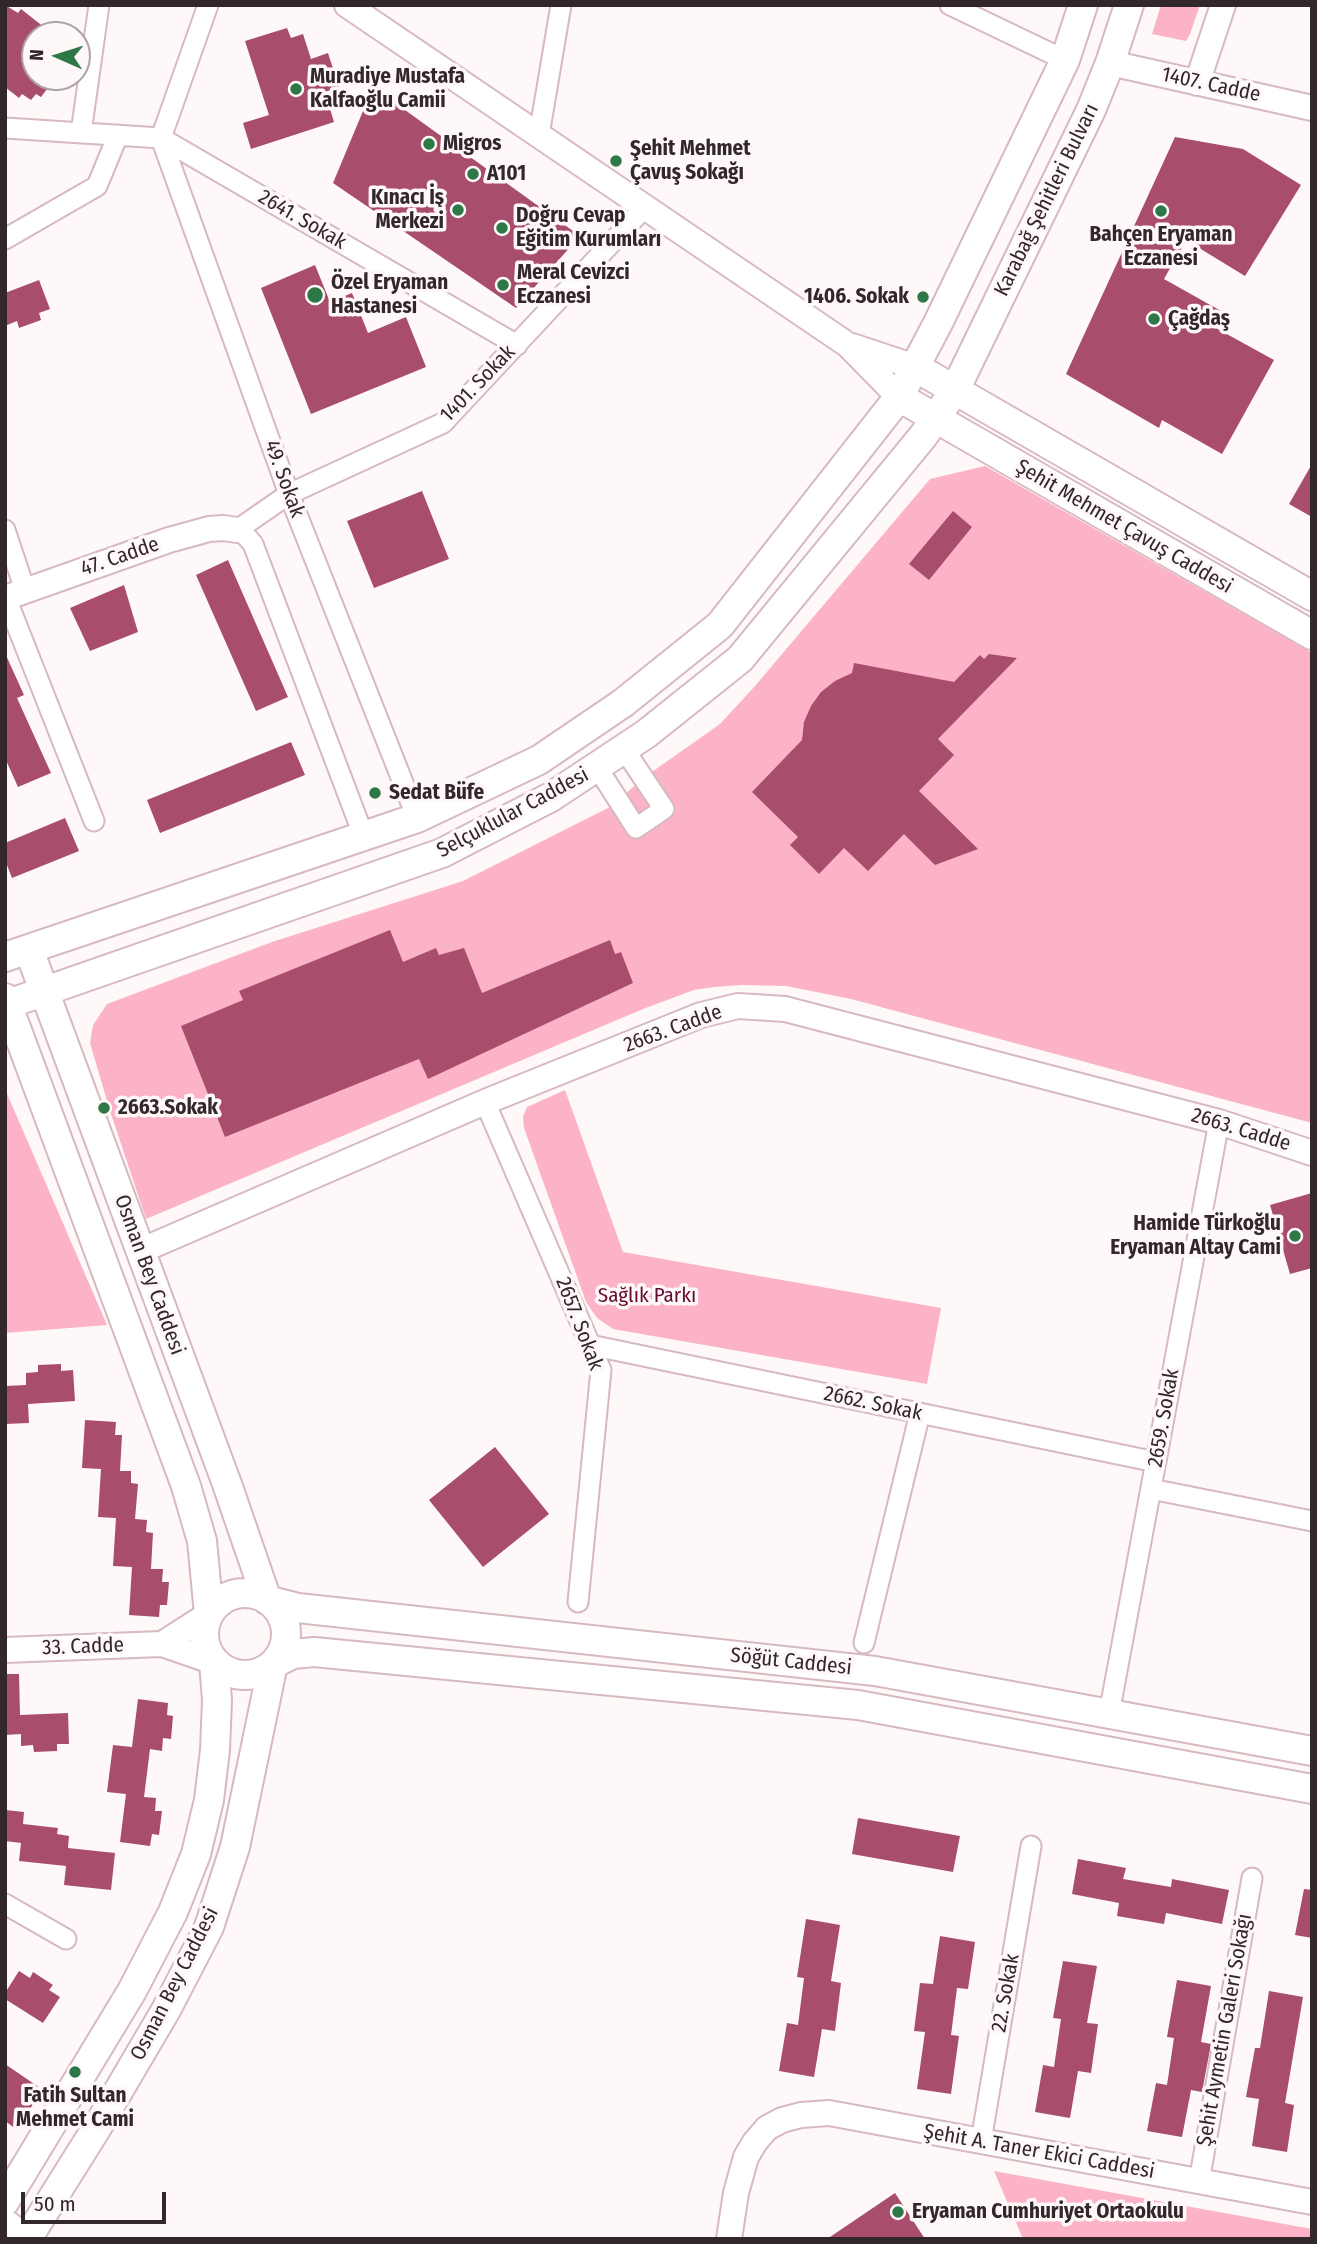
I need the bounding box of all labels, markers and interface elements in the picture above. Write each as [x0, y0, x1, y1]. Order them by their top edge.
north arrow [21, 21, 91, 91]
text: N [25, 49, 48, 61]
street label: 1407. Cadde [1159, 62, 1263, 108]
place label: Muradiye Mustafa Kalfaoğlu Camii [310, 64, 465, 114]
marker: Muradiye Mustafa Kalfaoğlu Camii [288, 81, 304, 97]
street label: Karabağ Şehitleri Bulvarı [989, 100, 1105, 300]
place label: Migros [443, 131, 502, 157]
marker: Migros [421, 136, 437, 152]
place label: Şehit Mehmet Çavuş Sokağı [630, 136, 751, 186]
marker: Şehit Mehmet Çavuş Sokağı [608, 153, 624, 169]
place label: A101 [487, 161, 526, 187]
marker: A101 [465, 166, 481, 182]
street label: 2641. Sokak [254, 185, 350, 255]
place label: Kınacı İş Merkezi [371, 185, 444, 235]
marker: Kınacı İş Merkezi [450, 202, 466, 218]
place label: Doğru Cevap Eğitim Kurumları [516, 203, 661, 253]
marker: Bahçen Eryaman Eczanesi [1153, 203, 1169, 219]
marker: Doğru Cevap Eğitim Kurumları [494, 220, 510, 236]
place label: Bahçen Eryaman Eczanesi [1090, 222, 1232, 272]
place label: Meral Cevizci Eczanesi [517, 260, 630, 310]
place label: Özel Eryaman Hastanesi [331, 270, 448, 320]
marker: Meral Cevizci Eczanesi [495, 277, 511, 293]
place label: 1406. Sokak [804, 284, 909, 310]
marker: Özel Eryaman Hastanesi [305, 285, 325, 305]
marker: 1406. Sokak [915, 289, 931, 305]
place label: Çağdaş [1168, 306, 1230, 332]
marker: Çağdaş [1146, 311, 1162, 327]
street label: 1401. Sokak [435, 340, 521, 428]
street label: 49. Sokak [258, 437, 310, 521]
street label: Şehit Mehmet Çavuş Caddesi [1011, 455, 1237, 599]
street label: 47. Cadde [77, 532, 163, 582]
street label: Selçuklular Caddesi [433, 762, 593, 864]
place label: Sedat Büfe [389, 780, 484, 806]
marker: Sedat Büfe [367, 785, 383, 801]
street label: 2663. Cadde [621, 1000, 725, 1058]
place label: 2663.Sokak [118, 1095, 218, 1121]
marker: 2663.Sokak [96, 1100, 112, 1116]
street label: 2663. Cadde [1188, 1103, 1294, 1157]
street label: Osman Bey Caddesi [108, 1191, 190, 1359]
place label: Hamide Türkoğlu Eryaman Altay Cami [1110, 1211, 1281, 1261]
marker: Hamide Türkoğlu Eryaman Altay Cami [1287, 1228, 1303, 1244]
street label: 2657. Sokak [550, 1274, 608, 1374]
park label: Sağlık Parkı [598, 1283, 696, 1309]
street label: 2659. Sokak [1143, 1367, 1185, 1469]
street label: 2662. Sokak [822, 1381, 924, 1427]
street label: 33. Cadde [42, 1633, 124, 1661]
street label: Söğüt Caddesi [729, 1643, 853, 1681]
street label: Osman Bey Caddesi [126, 1903, 224, 2065]
street label: Şehit Aymetin Galeri Sokağı [1192, 1912, 1258, 2148]
street label: 22. Sokak [987, 1952, 1025, 2034]
marker: Fatih Sultan Mehmet Cami [67, 2064, 83, 2080]
place label: Fatih Sultan Mehmet Cami [16, 2083, 134, 2133]
street label: Şehit A. Taner Ekici Caddesi [922, 2119, 1156, 2185]
scale bar [24, 2178, 170, 2222]
text: 50 m [34, 2191, 76, 2217]
place label: Eryaman Cumhuriyet Ortaokulu [912, 2199, 1184, 2225]
marker: Eryaman Cumhuriyet Ortaokulu [890, 2204, 906, 2220]

